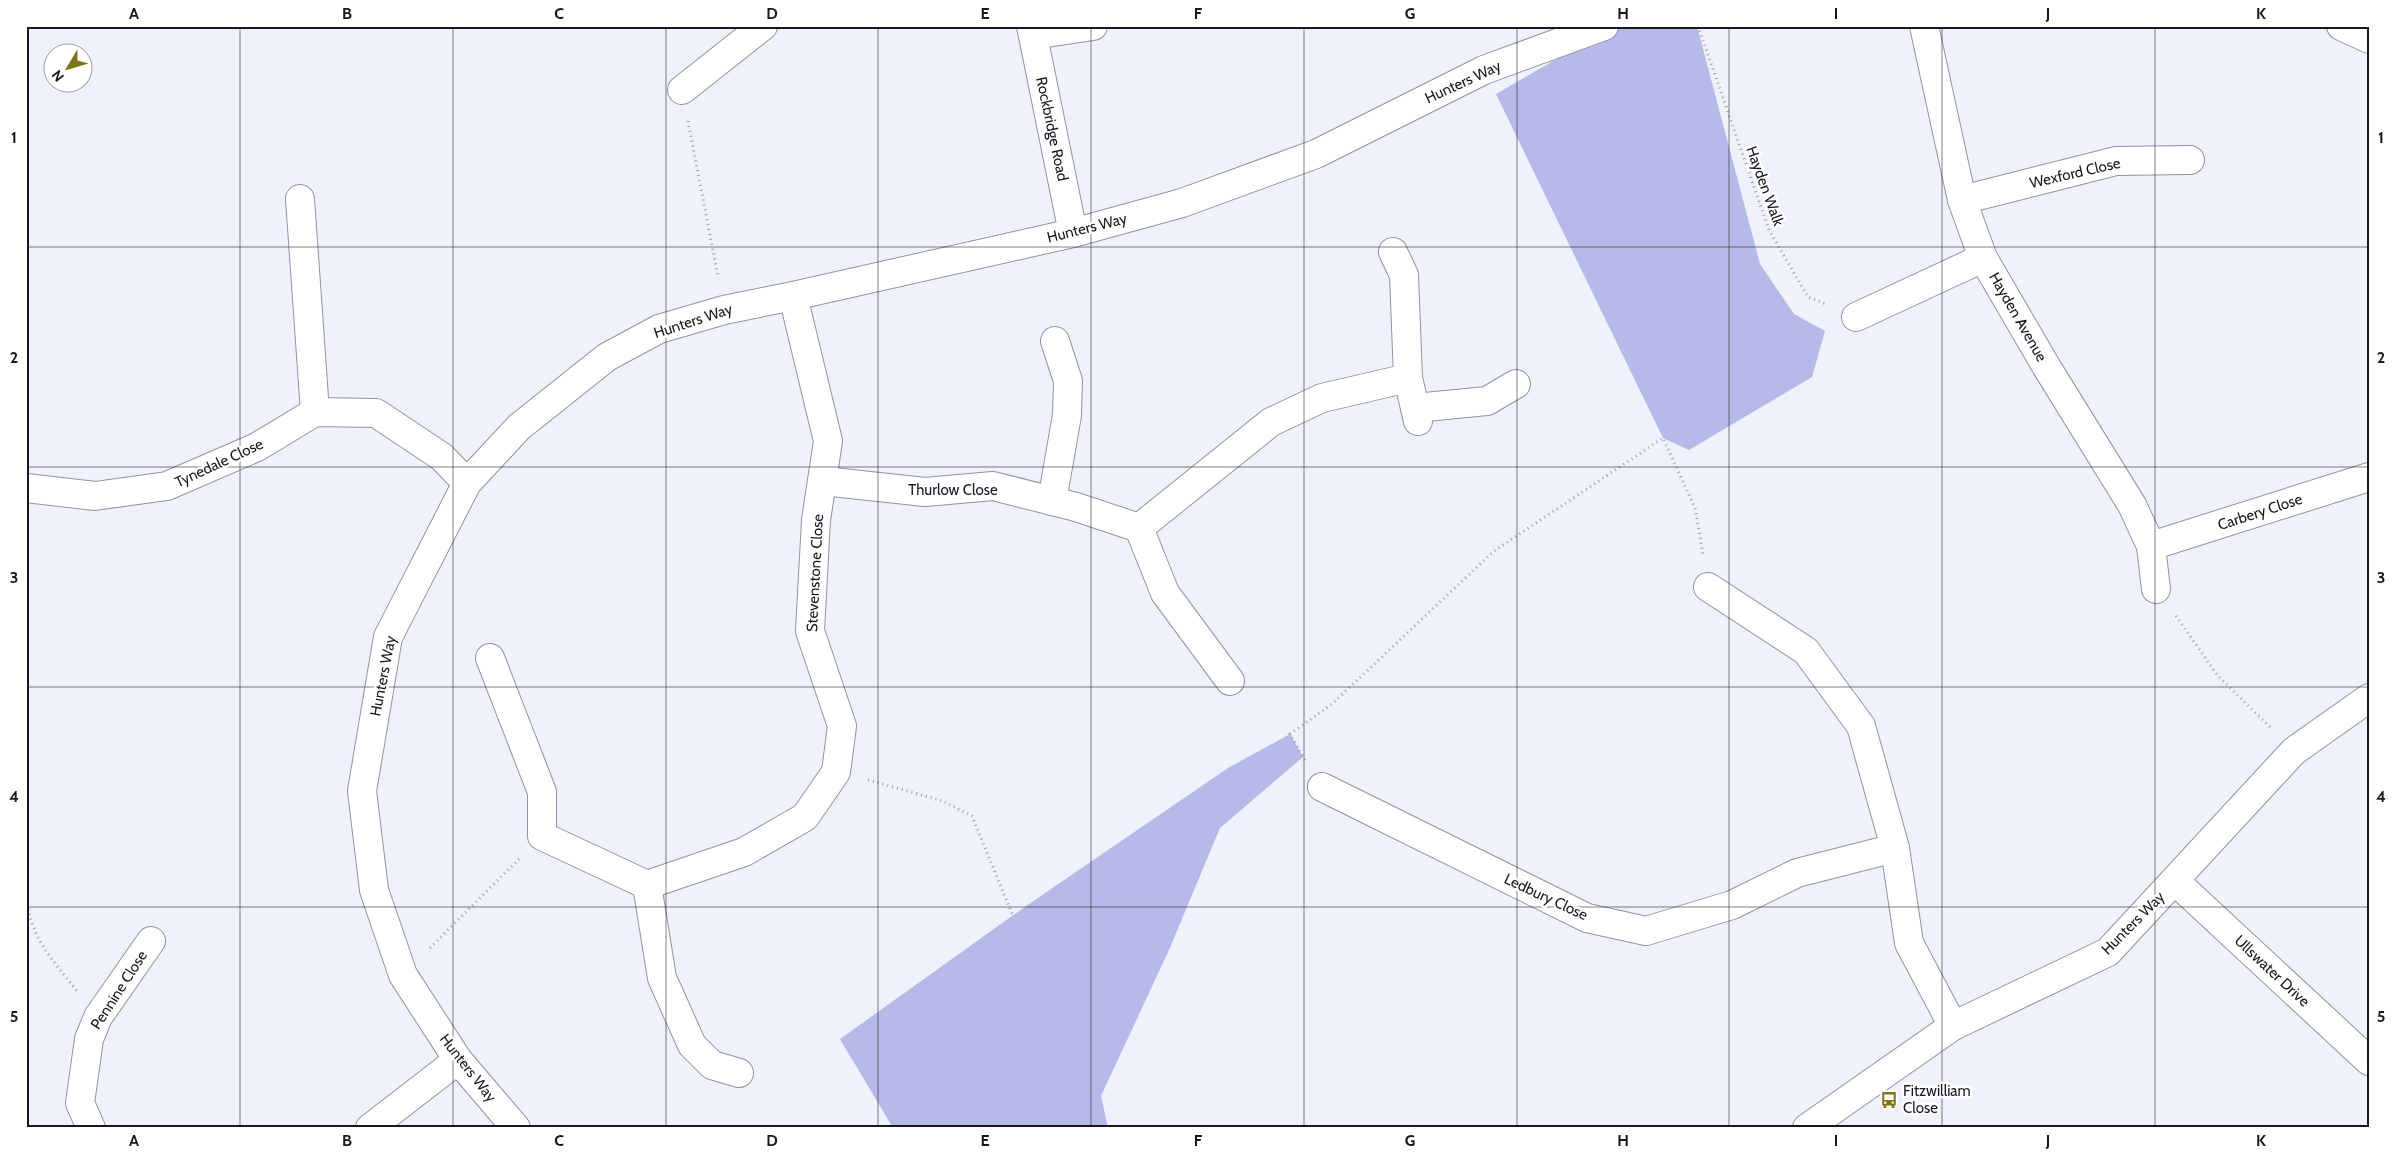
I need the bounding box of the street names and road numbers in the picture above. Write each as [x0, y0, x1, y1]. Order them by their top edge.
street label: Hunters Way [1422, 56, 1504, 107]
street label: Rockbridge Road [1032, 75, 1072, 183]
street label: Hayden Walk [1742, 144, 1788, 229]
street label: Wexford Close [2028, 154, 2122, 192]
street label: Hunters Way [1045, 209, 1129, 247]
street label: Hayden Avenue [1985, 269, 2051, 365]
street label: Hunters Way [651, 300, 735, 342]
street label: Tynedale Close [172, 435, 266, 491]
street label: Thurlow Close [908, 481, 998, 499]
street label: Carbery Close [2215, 490, 2305, 534]
street label: Stevenstone Close [803, 513, 827, 632]
street label: Hunters Way [366, 634, 400, 718]
street label: Ledbury Close [1501, 870, 1591, 924]
street label: Hunters Way [2098, 887, 2169, 958]
street label: Ullswater Drive [2231, 932, 2314, 1011]
street label: Pennine Close [87, 947, 151, 1033]
street label: Hunters Way [436, 1030, 500, 1106]

